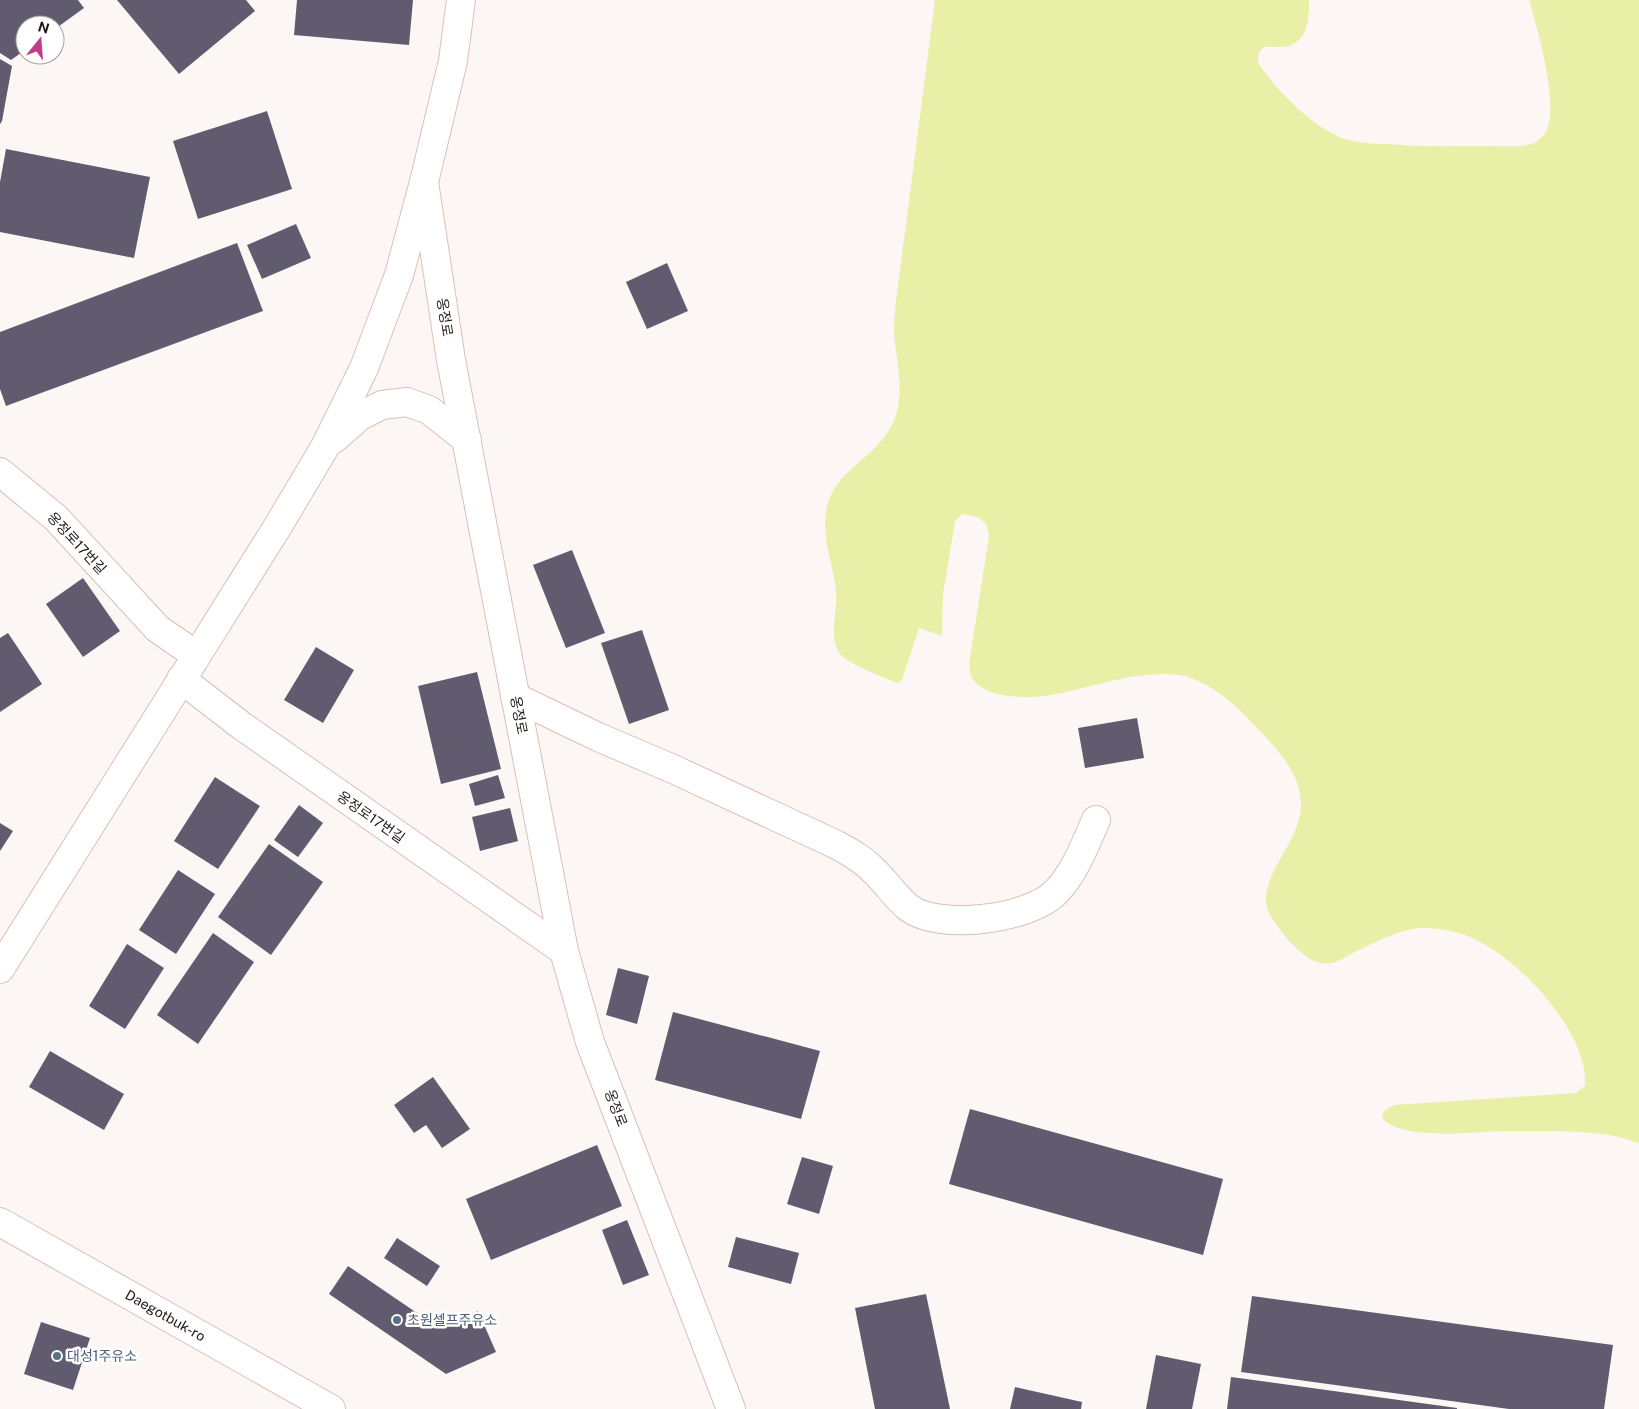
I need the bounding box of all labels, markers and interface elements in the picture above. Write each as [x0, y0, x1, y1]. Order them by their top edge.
north arrow [15, 15, 65, 65]
text: N [36, 18, 51, 37]
street label: 옹정로 [434, 297, 456, 337]
street label: 옹정로17번길 [44, 509, 110, 577]
street label: 옹정로 [507, 695, 531, 736]
street label: 옹정로17번길 [334, 788, 408, 846]
street label: 옹정로 [602, 1087, 630, 1129]
street label: Daegotbuk-ro [123, 1286, 208, 1344]
place label: 초원셀프주유소 [407, 1312, 497, 1328]
marker: 초원셀프주유소 [391, 1314, 403, 1326]
place label: 대성1주유소 [67, 1348, 137, 1364]
marker: 대성1주유소 [51, 1350, 63, 1362]

